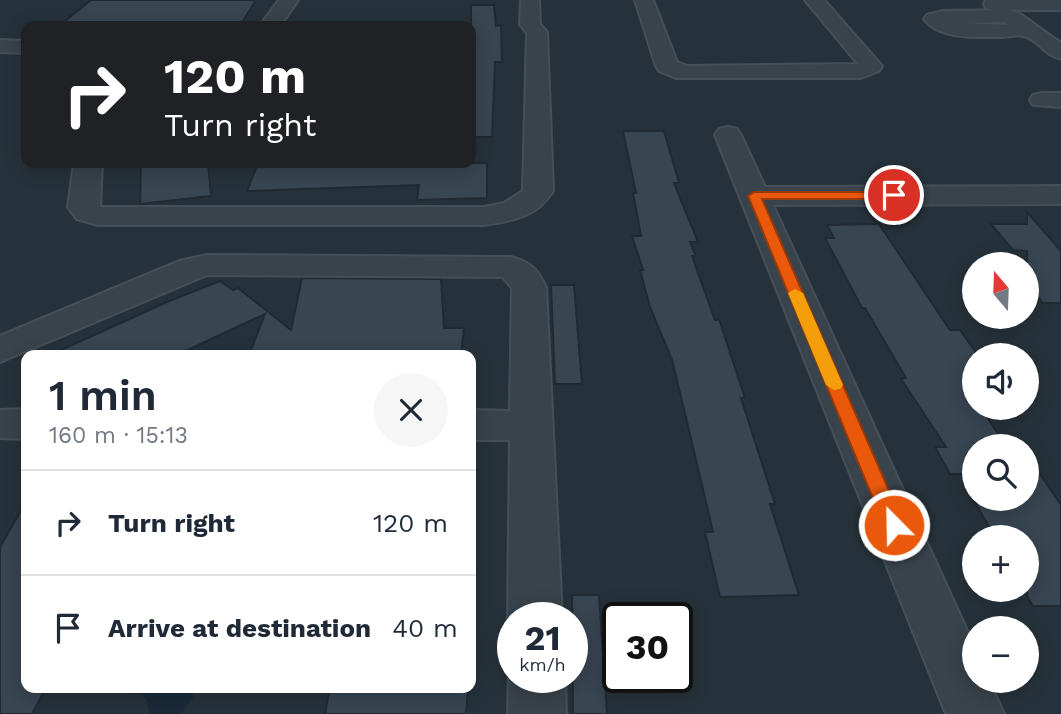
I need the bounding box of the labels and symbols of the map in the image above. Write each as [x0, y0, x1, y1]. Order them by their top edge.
pin [864, 165, 924, 225]
north arrow [962, 252, 1040, 329]
position arrow [857, 488, 931, 562]
speed limit sign: 30 [602, 602, 693, 693]

